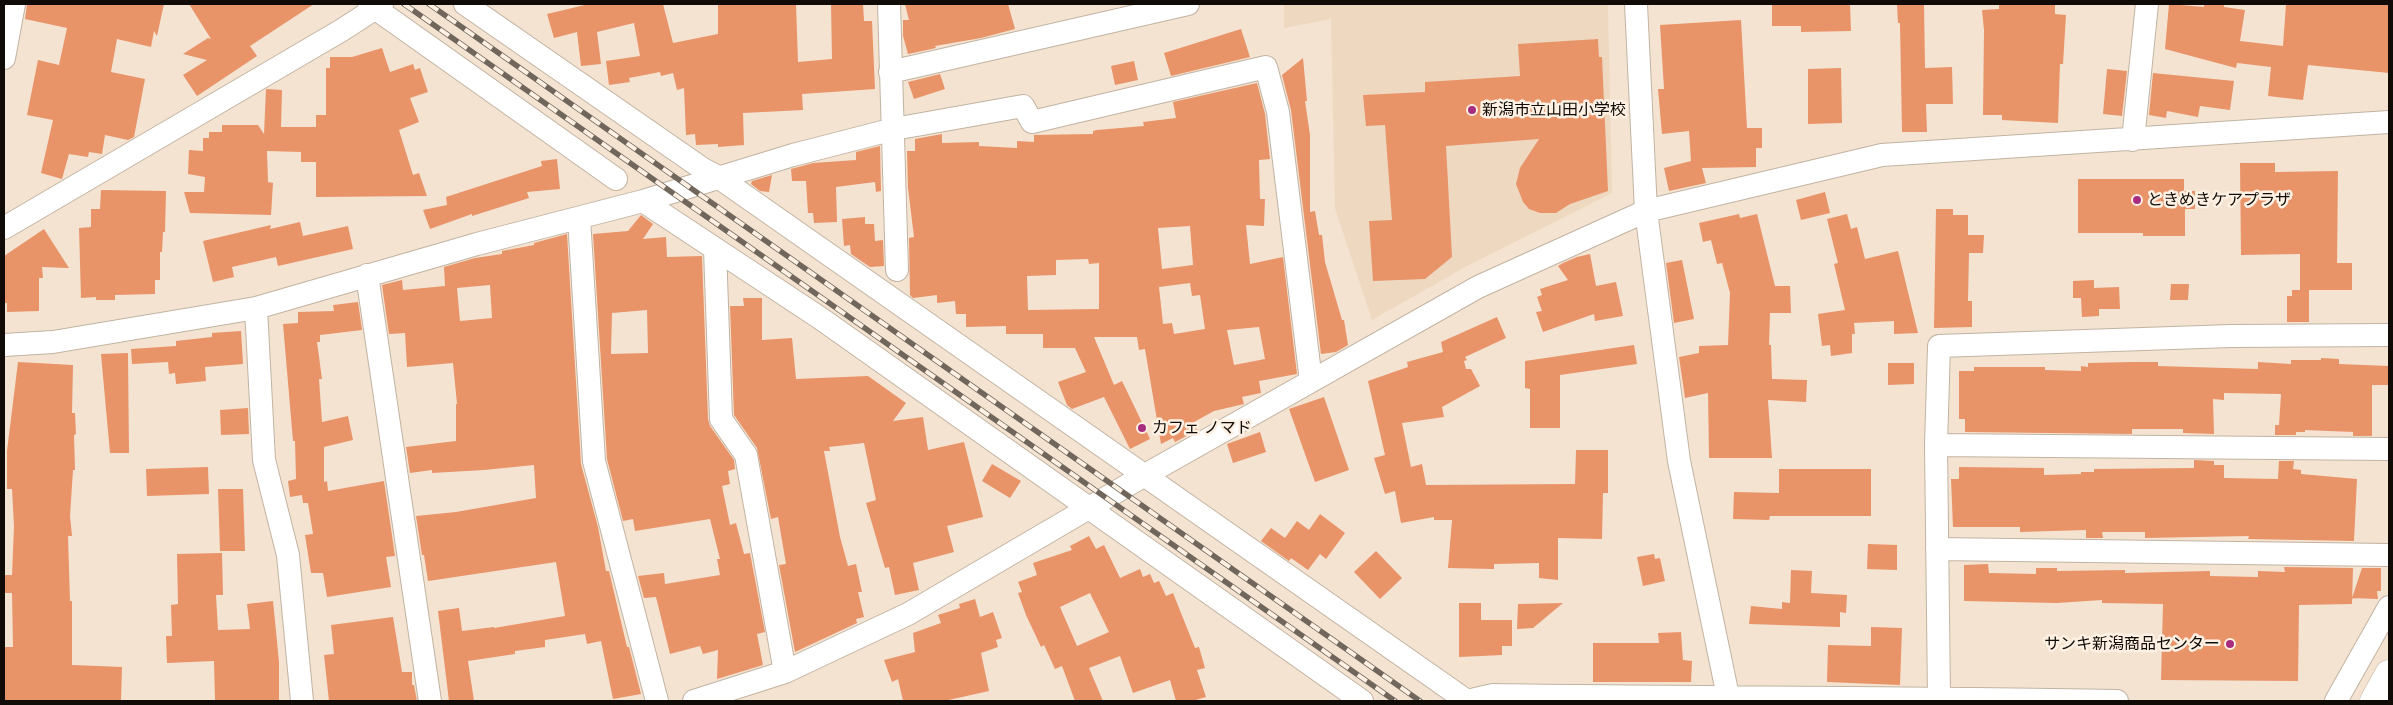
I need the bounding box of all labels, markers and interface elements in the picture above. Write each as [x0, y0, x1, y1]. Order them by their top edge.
place label: 新潟市立山田小学校 [1482, 100, 1626, 120]
marker: 新潟市立山田小学校 [1466, 104, 1478, 116]
place label: ときめきケアプラザ [2147, 190, 2291, 210]
marker: ときめきケアプラザ [2131, 194, 2143, 206]
place label: カフェ ノマド [1152, 418, 1252, 438]
marker: カフェ ノマド [1136, 422, 1148, 434]
place label: サンキ新潟商品センター [2044, 634, 2220, 654]
marker: サンキ新潟商品センター [2224, 638, 2236, 650]

